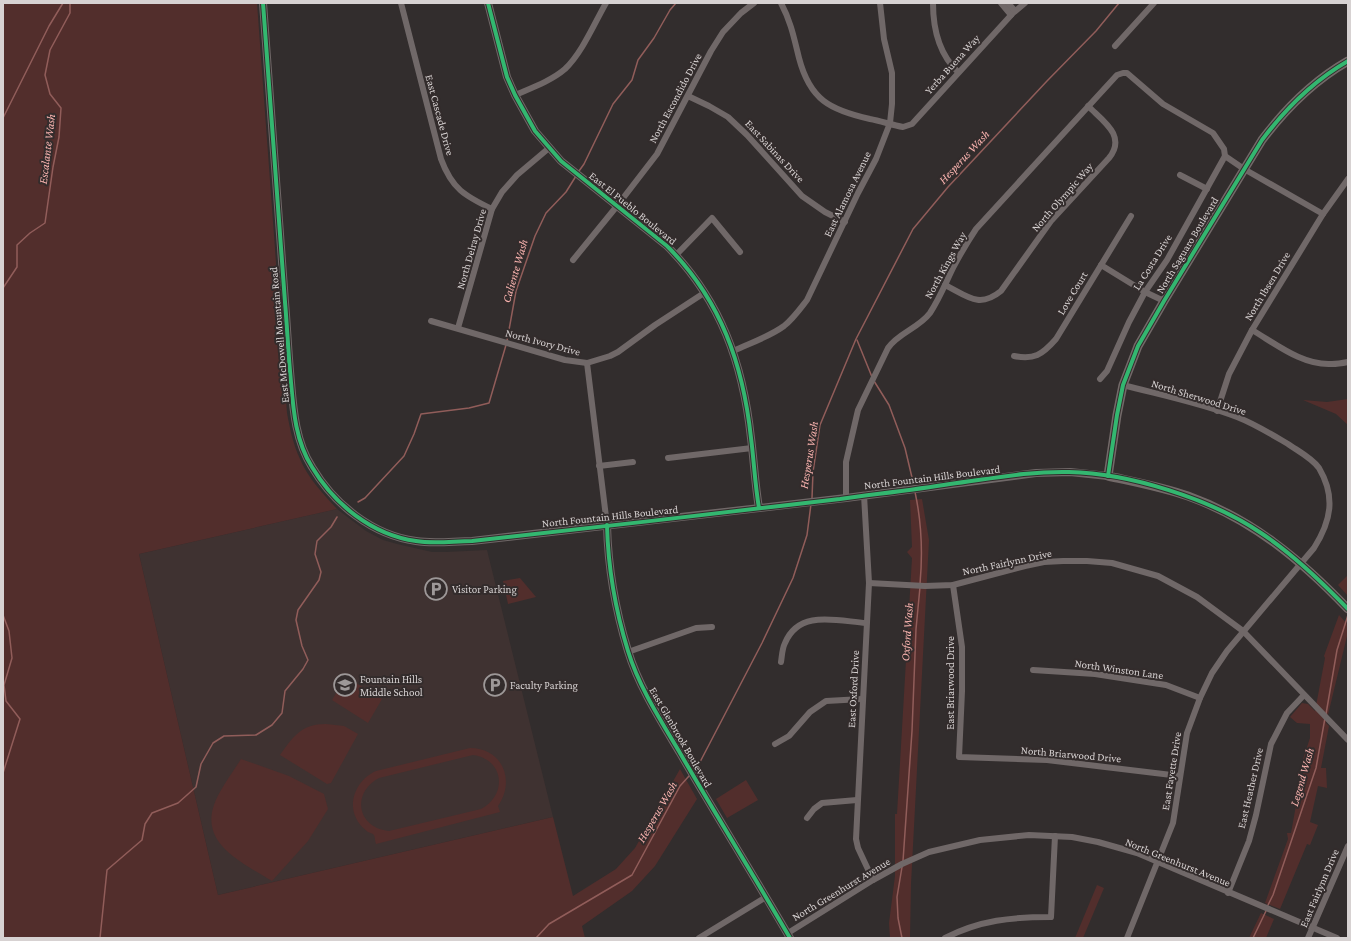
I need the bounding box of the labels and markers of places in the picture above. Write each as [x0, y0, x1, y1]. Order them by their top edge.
parking icon: Visitor Parking [423, 576, 449, 602]
place label: Visitor Parking [452, 583, 518, 596]
school or university icon: Fountain Hills Middle School [332, 672, 358, 698]
parking icon: Faculty Parking [482, 672, 508, 698]
place label: Fountain Hills Middle School [360, 673, 423, 698]
place label: Faculty Parking [510, 679, 579, 692]

